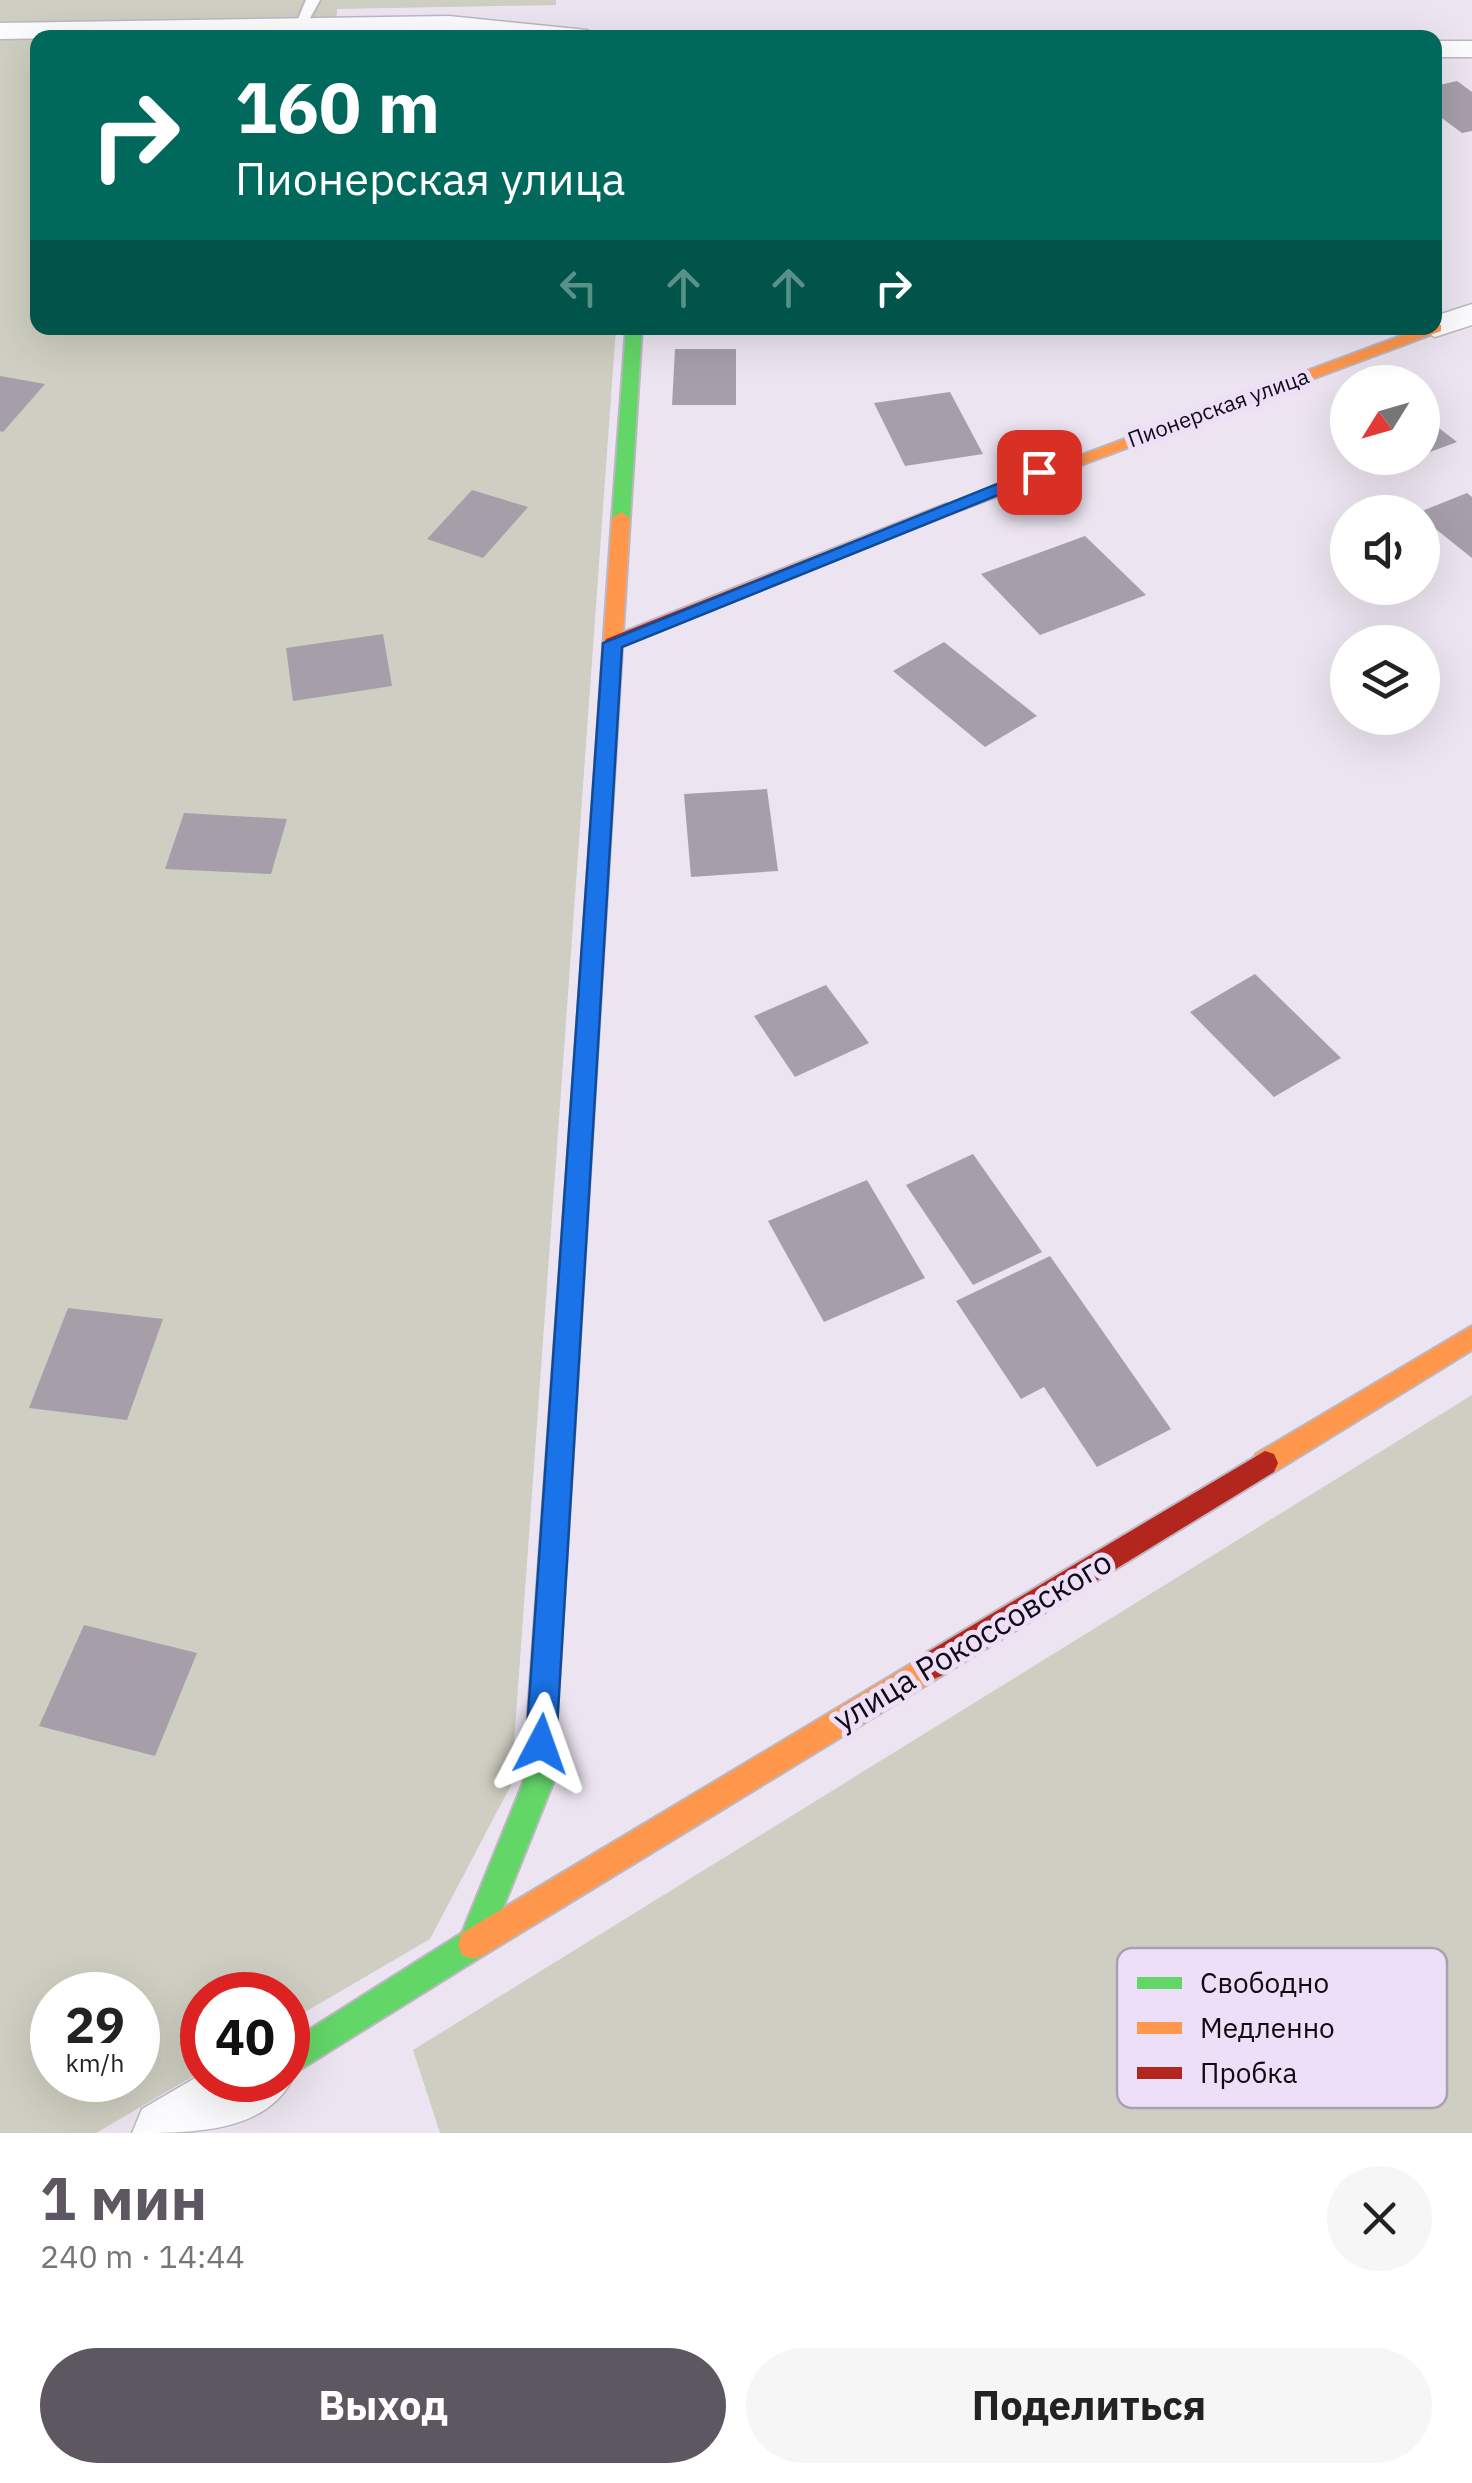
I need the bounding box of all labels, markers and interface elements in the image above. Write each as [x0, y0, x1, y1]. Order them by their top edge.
text: 160 m [235, 61, 440, 152]
icon: right [70, 70, 200, 200]
text: Пионерская улица [235, 149, 625, 207]
icon: left [551, 260, 606, 315]
icon: ahead [656, 260, 711, 315]
icon: ahead [761, 260, 816, 315]
icon: right [866, 260, 921, 315]
street label: Пионерская улица [1123, 361, 1313, 453]
north arrow [1330, 365, 1440, 475]
map controls [1330, 365, 1440, 735]
pin [997, 430, 1082, 515]
icon: arrive [1012, 445, 1067, 500]
button: sound [1330, 495, 1440, 605]
button: layers [1330, 625, 1440, 735]
street label: улица Рокоссовского [825, 1540, 1119, 1740]
position arrow [489, 1692, 593, 1796]
legend [1117, 1948, 1447, 2108]
text: Свободно [1200, 1964, 1329, 2001]
speed limit sign: 40 [180, 1972, 310, 2102]
text: 29 [65, 1992, 125, 2057]
text: Медленно [1200, 2009, 1335, 2046]
text: km/h [66, 2046, 124, 2079]
text: Пробка [1200, 2054, 1297, 2091]
text: 1 мин [40, 2158, 207, 2237]
button: close [1327, 2166, 1432, 2271]
text: 240 m · 14:44 [40, 2235, 245, 2277]
button: Выход [40, 2348, 726, 2463]
button: Поделиться [746, 2348, 1432, 2463]

